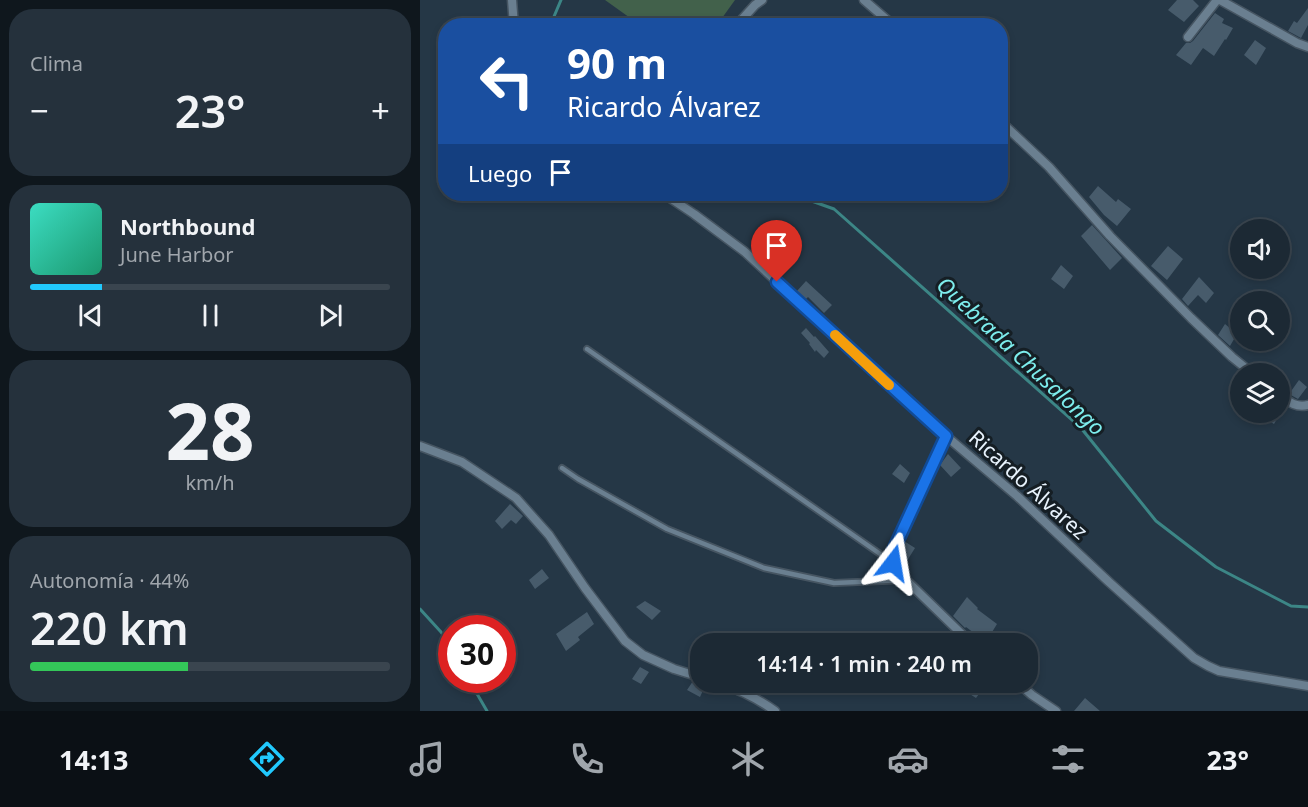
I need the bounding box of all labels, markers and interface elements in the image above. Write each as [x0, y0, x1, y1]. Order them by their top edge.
text: 90 m [567, 34, 667, 91]
icon: left [468, 42, 546, 120]
text: Clima [30, 50, 83, 77]
text: 23° [175, 80, 245, 141]
text: − [30, 88, 49, 133]
text: + [371, 88, 390, 133]
text: Ricardo Álvarez [567, 88, 761, 125]
icon: arrive [544, 156, 577, 189]
text: Luego [468, 158, 532, 188]
text: Northbound [120, 211, 255, 241]
map controls [1230, 219, 1290, 423]
button: sound [1230, 219, 1290, 279]
pin [751, 220, 802, 282]
icon: arrive [760, 229, 793, 262]
text: June Harbor [120, 241, 234, 268]
water label: Quebrada Chusalongo [931, 269, 1113, 441]
button: search [1230, 291, 1290, 351]
icon: previous [74, 299, 107, 332]
icon: pause [194, 299, 227, 332]
icon: next [314, 299, 347, 332]
button: layers [1230, 363, 1290, 423]
text: 28 [165, 377, 255, 483]
street label: Ricardo Álvarez [963, 423, 1094, 545]
text: km/h [185, 469, 235, 496]
position arrow [861, 531, 925, 595]
text: Autonomía · 44% [30, 567, 189, 594]
text: 220 km [30, 597, 189, 658]
speed limit sign: 30 [438, 615, 516, 693]
text: 14:14 · 1 min · 240 m [756, 648, 972, 678]
icon: directions [246, 738, 288, 780]
icon: music [406, 738, 448, 780]
icon: phone [566, 738, 608, 780]
icon: climate [727, 738, 769, 780]
icon: car [887, 738, 929, 780]
icon: filters [1047, 738, 1089, 780]
text: 14:13 [59, 741, 128, 778]
text: 23° [1207, 741, 1249, 778]

